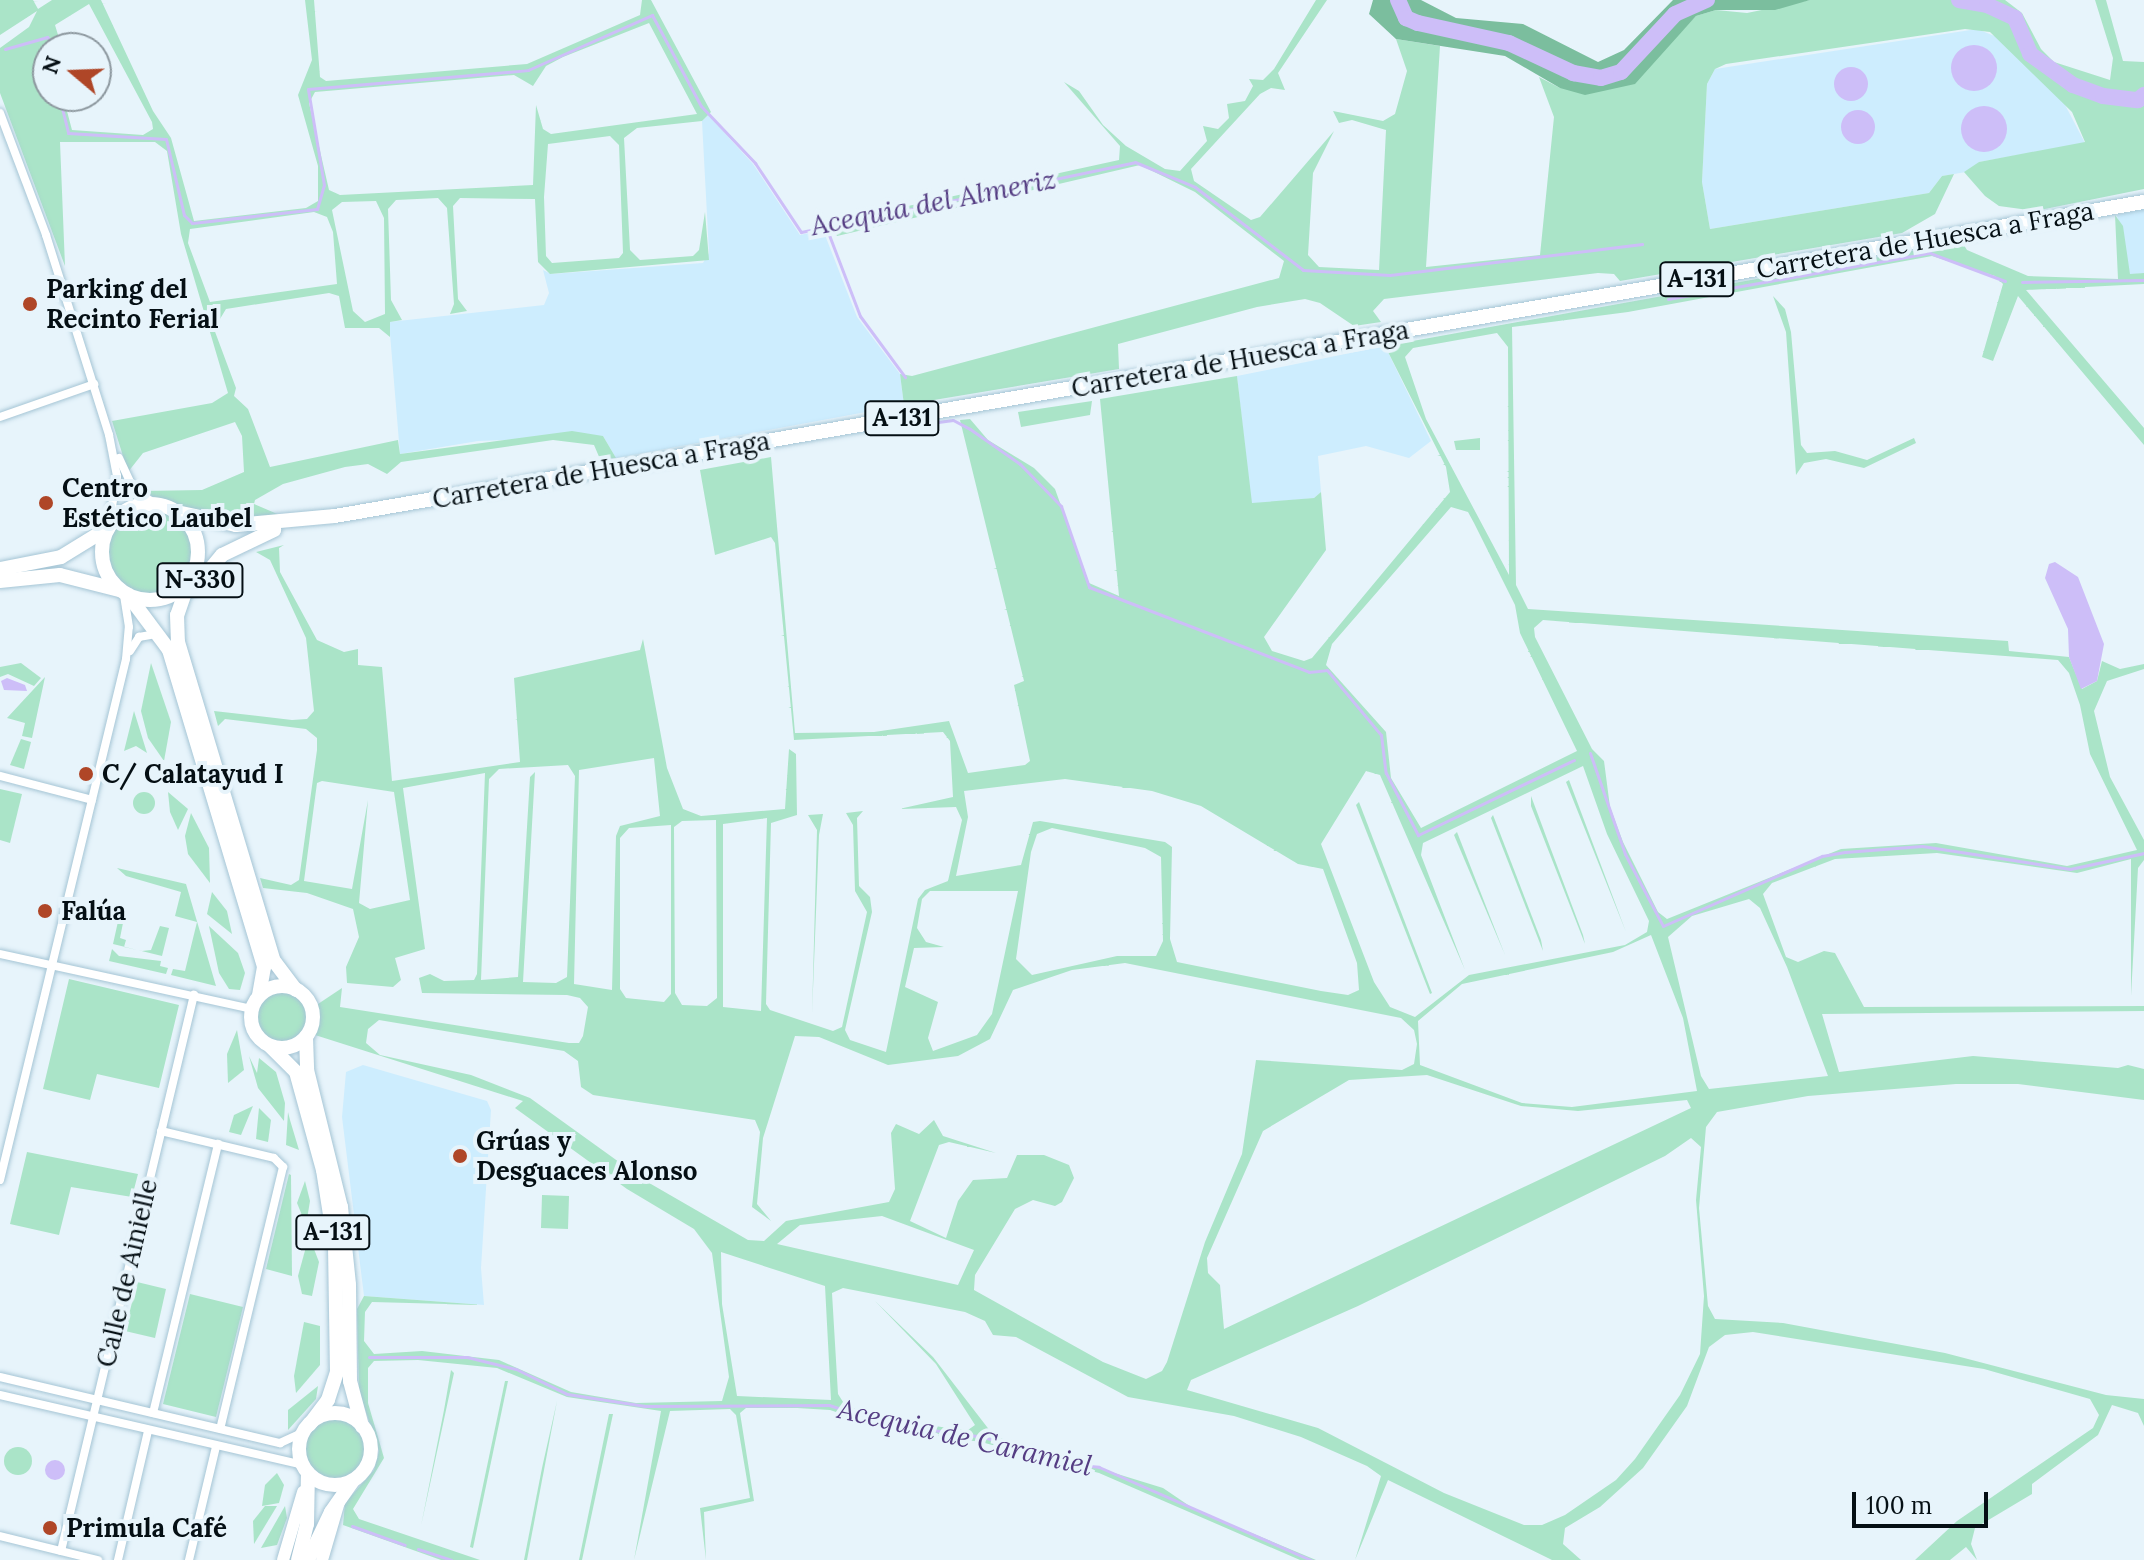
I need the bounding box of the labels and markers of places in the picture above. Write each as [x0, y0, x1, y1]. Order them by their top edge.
place label: Parking del Recinto Ferial [46, 273, 219, 334]
marker: Parking del Recinto Ferial [21, 295, 39, 313]
place label: Centro Estético Laubel [62, 472, 252, 534]
marker: Centro Estético Laubel [37, 494, 55, 512]
place label: C/ Calatayud I [102, 758, 284, 790]
marker: C/ Calatayud I [77, 765, 95, 783]
place label: Falúa [61, 895, 126, 927]
marker: Falúa [36, 902, 54, 920]
place label: Grúas y Desguaces Alonso [476, 1125, 698, 1186]
marker: Grúas y Desguaces Alonso [451, 1147, 469, 1165]
place label: Primula Café [66, 1512, 227, 1544]
marker: Primula Café [41, 1519, 59, 1537]

